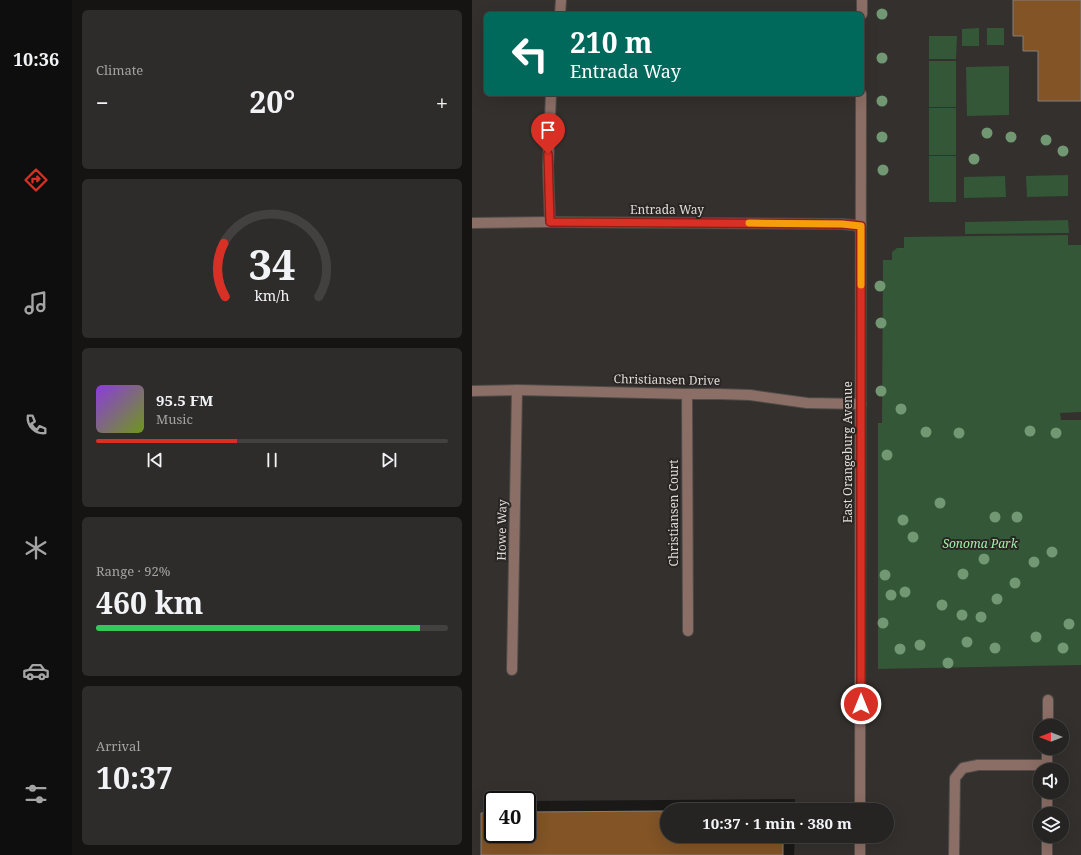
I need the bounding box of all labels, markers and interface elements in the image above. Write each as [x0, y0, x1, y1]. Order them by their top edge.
text: 210 m [570, 23, 652, 61]
icon: left [504, 28, 556, 80]
text: 10:36 [13, 47, 59, 71]
text: Entrada Way [570, 59, 681, 83]
text: Climate [96, 61, 143, 79]
text: 20° [249, 81, 295, 122]
text: − [96, 87, 109, 117]
text: + [436, 87, 448, 117]
pin [531, 113, 565, 154]
icon: arrive [537, 119, 559, 141]
icon: directions [22, 166, 50, 194]
street label: Entrada Way [630, 201, 704, 218]
text: 34 [248, 235, 296, 291]
text: km/h [254, 285, 290, 304]
icon: music [22, 289, 50, 317]
street label: Christiansen Drive [614, 370, 721, 389]
street label: East Orangeburg Avenue [839, 381, 856, 523]
text: 95.5 FM [156, 390, 213, 410]
text: Music [156, 410, 193, 428]
icon: phone [22, 411, 50, 439]
icon: previous [144, 449, 166, 471]
icon: pause [261, 449, 283, 471]
icon: next [378, 449, 400, 471]
street label: Christiansen Court [665, 460, 682, 566]
street label: Howe Way [492, 499, 511, 561]
icon: climate [22, 534, 50, 562]
park label: Sonoma Park [942, 535, 1019, 552]
text: Range · 92% [96, 562, 170, 580]
text: 460 km [96, 582, 203, 623]
icon: car [22, 657, 50, 685]
position arrow [840, 683, 882, 725]
north arrow [1033, 719, 1069, 755]
map controls [1033, 719, 1069, 843]
text: Arrival [96, 737, 140, 755]
text: 10:37 [96, 757, 173, 798]
button: sound [1033, 763, 1069, 799]
icon: filters [22, 780, 50, 808]
speed limit sign: 40 [484, 791, 536, 843]
button: layers [1033, 807, 1069, 843]
text: 10:37 · 1 min · 380 m [702, 813, 852, 833]

